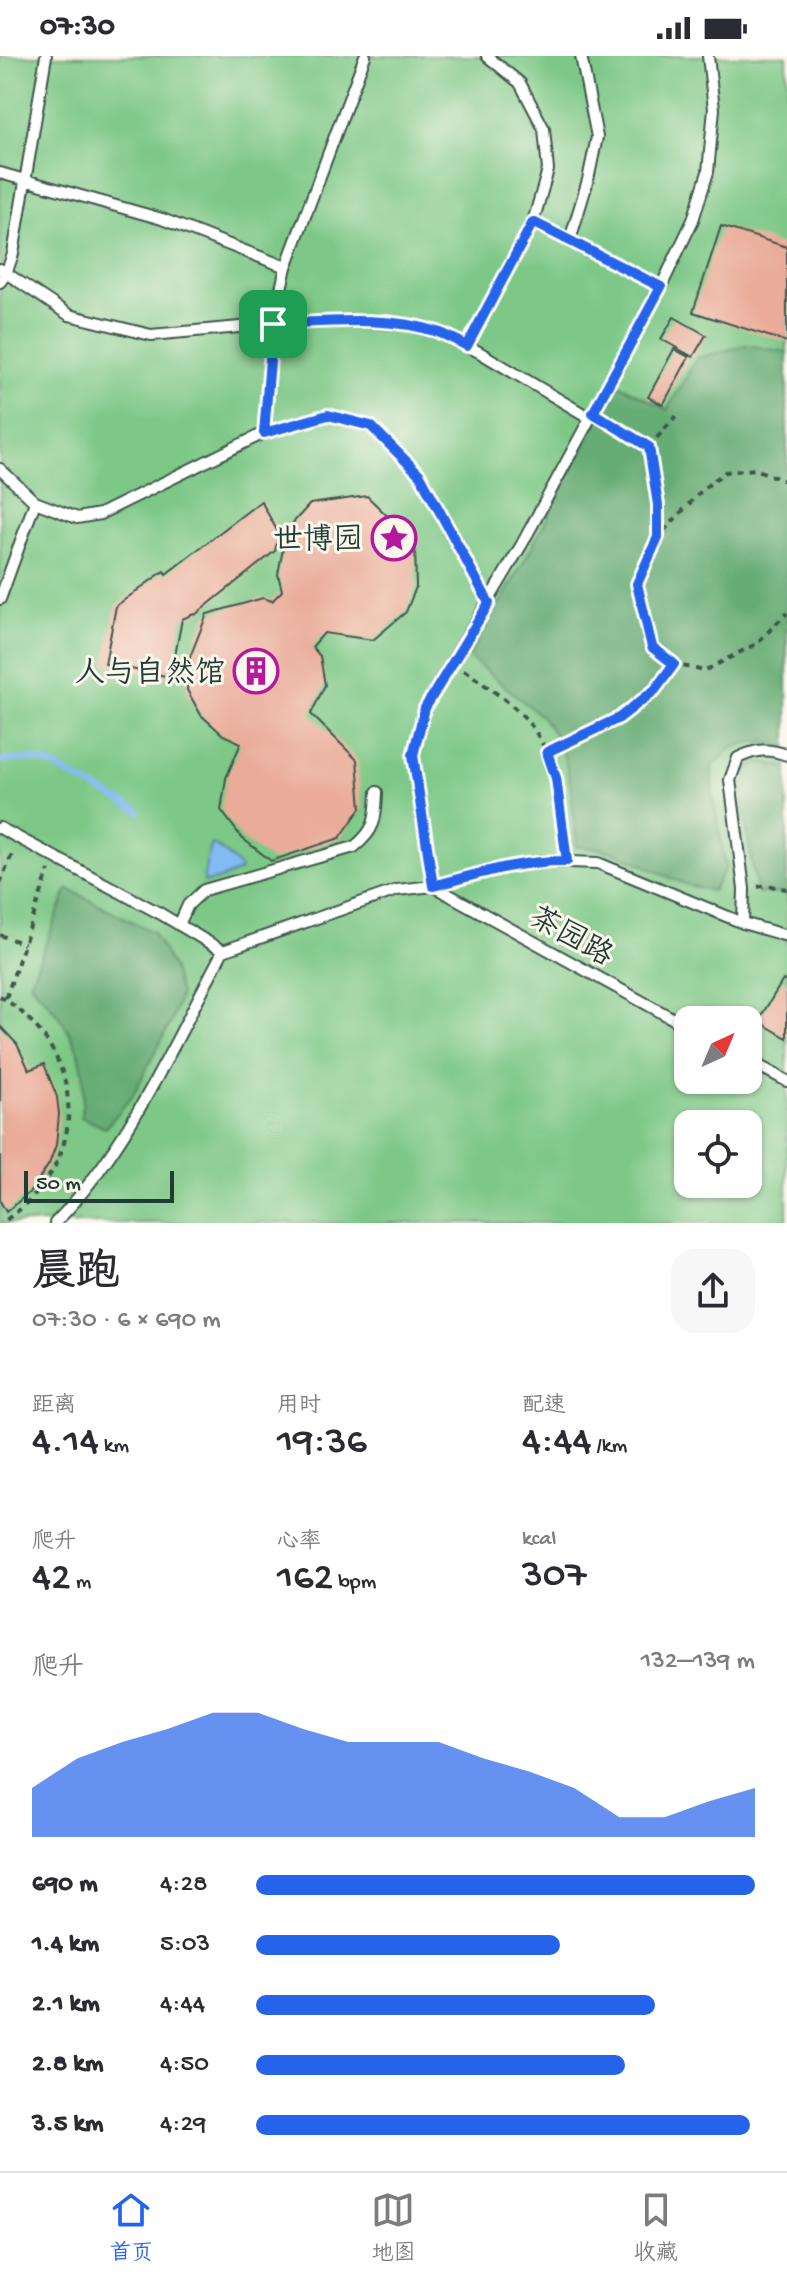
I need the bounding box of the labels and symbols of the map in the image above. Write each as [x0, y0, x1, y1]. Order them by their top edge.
pin [239, 290, 307, 358]
place icon: 世博园 [370, 514, 418, 562]
place label: 世博园 [273, 523, 363, 560]
building icon: 人与自然馆 [232, 647, 280, 695]
place label: 人与自然馆 [75, 656, 225, 693]
street label: 茶园路 [522, 900, 619, 976]
north arrow [674, 1006, 762, 1094]
scale bar [24, 1167, 174, 1203]

